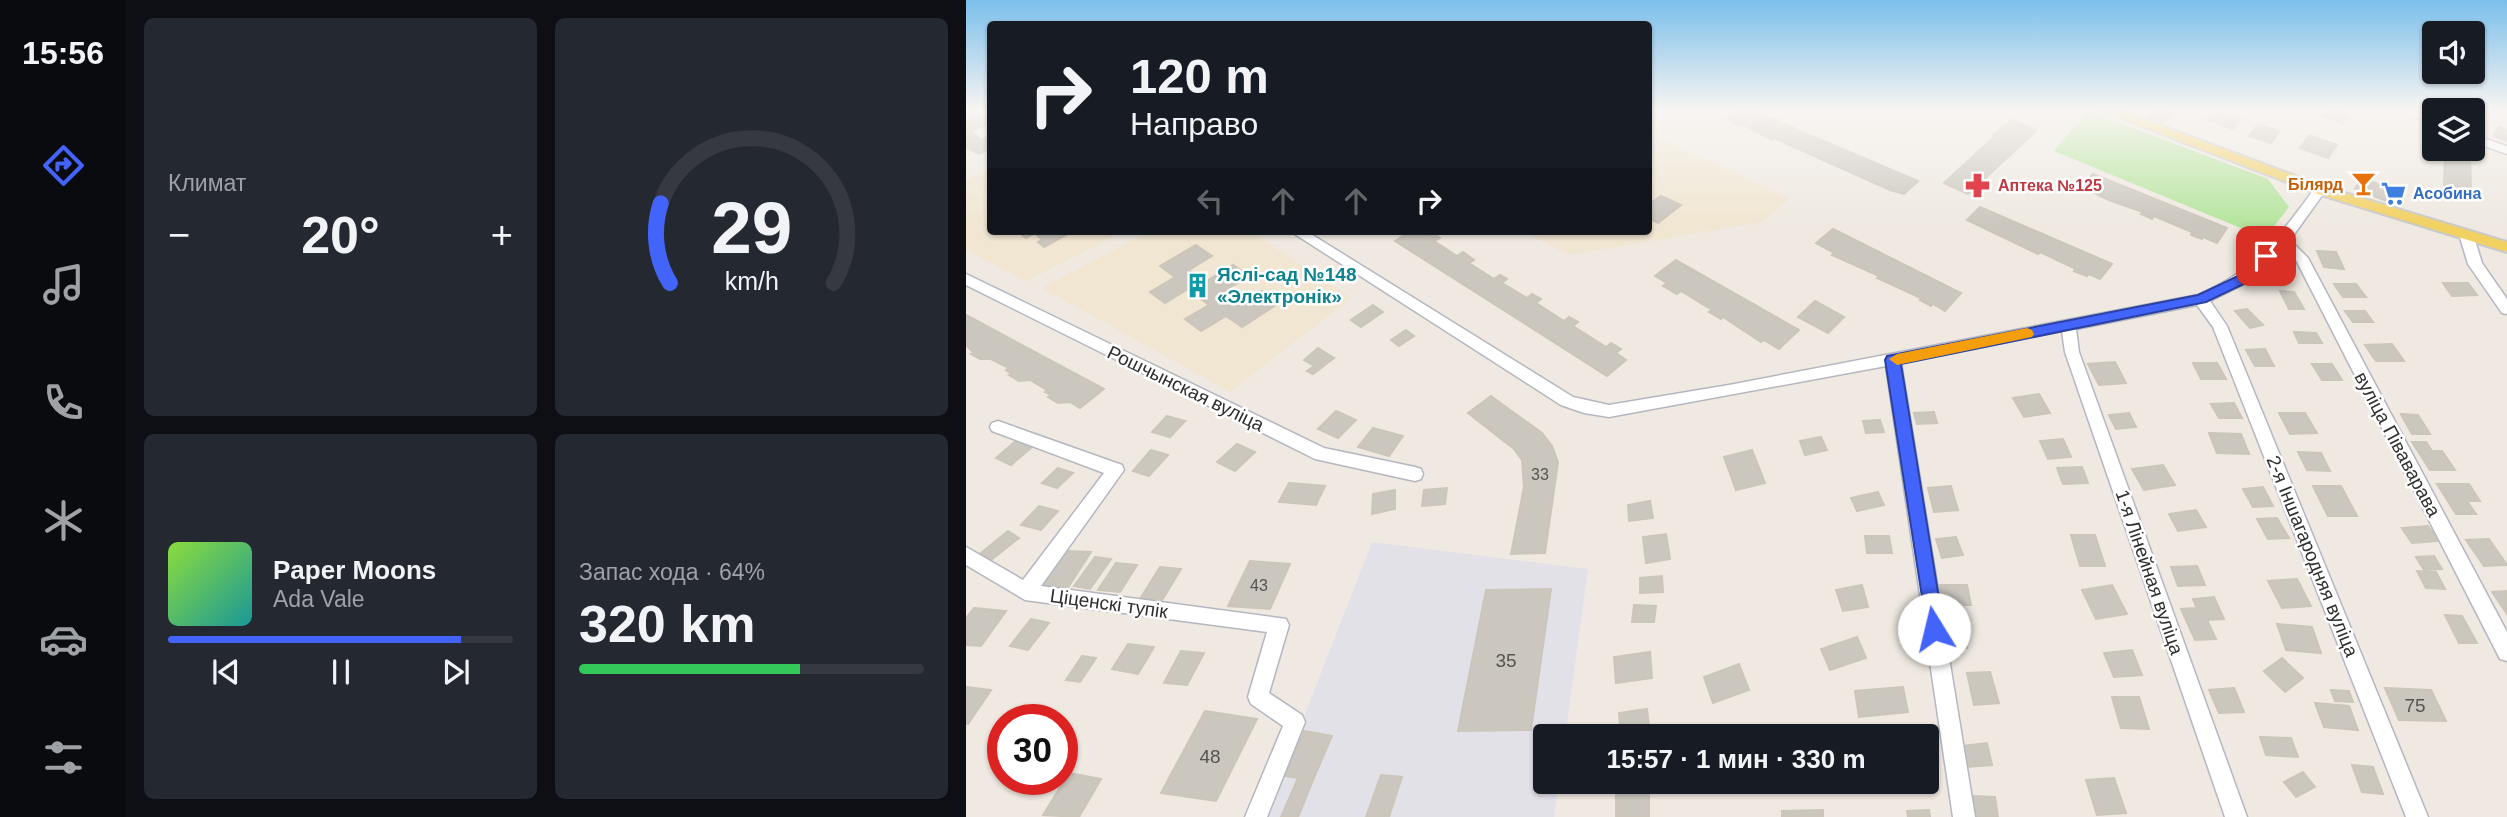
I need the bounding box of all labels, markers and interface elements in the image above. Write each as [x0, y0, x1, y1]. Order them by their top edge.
map controls [2422, 21, 2485, 161]
button: sound [2422, 21, 2485, 84]
text: 15:56 [22, 35, 104, 71]
icon: right [1015, 49, 1106, 140]
text: 120 m [1130, 49, 1269, 103]
button: layers [2422, 98, 2485, 161]
text: Направо [1130, 106, 1258, 142]
icon: directions [39, 141, 88, 190]
text: Климат [168, 170, 246, 196]
bar icon: Білярд [2349, 170, 2377, 198]
pharmacy icon: Аптека №125 [1964, 171, 1992, 199]
place label: Білярд [2288, 176, 2343, 193]
place label: Аптека №125 [1998, 177, 2102, 194]
supermarket icon: Асобина [2379, 179, 2407, 207]
icon: left [1191, 182, 1229, 220]
icon: ahead [1264, 182, 1302, 220]
icon: ahead [1337, 182, 1375, 220]
icon: right [1410, 182, 1448, 220]
place label: Асобина [2413, 185, 2481, 202]
text: 29 [711, 187, 792, 268]
text: 20° [301, 206, 380, 264]
text: − [168, 214, 190, 256]
text: + [491, 214, 513, 256]
pin [2236, 226, 2296, 286]
icon: arrive [2247, 237, 2285, 275]
icon: music [39, 260, 88, 309]
place label: Яслі-сад №148 «Электронік» [1217, 264, 1357, 307]
text: km/h [724, 267, 779, 295]
building icon: Яслі-сад №148 «Электронік» [1183, 271, 1211, 299]
street label: Рошчынская вуліца [1104, 341, 1268, 436]
street label: вуліца Піваварава [2350, 368, 2445, 521]
icon: phone [39, 378, 88, 427]
street label: 2-я Іншагародняя вуліца [2263, 453, 2363, 660]
house number: 33 [1531, 466, 1549, 483]
street label: 1-я Лінейная вуліца [2111, 487, 2188, 658]
icon: climate [39, 496, 88, 545]
text: Paper Moons [273, 555, 436, 585]
text: Запас хода · 64% [579, 559, 765, 585]
house number: 43 [1250, 577, 1268, 594]
street label: Ціценскі тупік [1049, 585, 1170, 622]
text: Ada Vale [273, 586, 365, 612]
position arrow [1897, 592, 1971, 666]
text: 320 km [579, 595, 755, 653]
icon: car [39, 615, 88, 664]
house number: 35 [1495, 650, 1517, 671]
icon: previous [207, 653, 245, 691]
icon: pause [322, 653, 360, 691]
icon: next [437, 653, 475, 691]
house number: 75 [2404, 695, 2426, 716]
speed limit sign: 30 [987, 704, 1078, 795]
icon: filters [39, 733, 88, 782]
text: 15:57 · 1 мин · 330 m [1606, 744, 1866, 774]
house number: 48 [1199, 746, 1221, 767]

